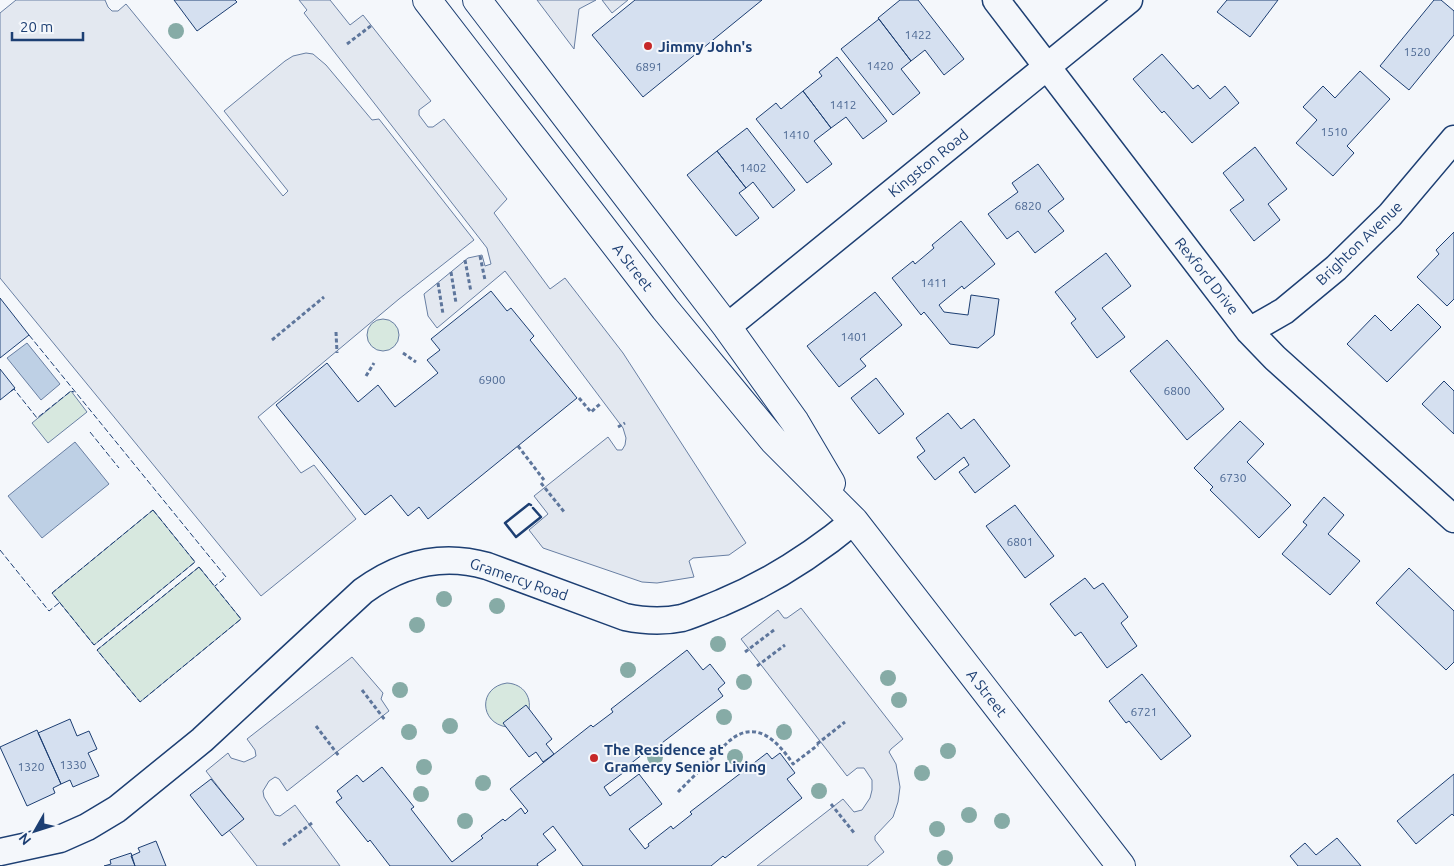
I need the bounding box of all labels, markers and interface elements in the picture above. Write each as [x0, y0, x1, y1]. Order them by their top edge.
scale bar [12, 10, 84, 42]
text: 20 m [20, 18, 53, 35]
house number: 1422 [904, 28, 932, 41]
place label: Jimmy John's [658, 38, 752, 55]
marker: Jimmy John's [642, 40, 654, 52]
house number: 1520 [1403, 45, 1431, 58]
house number: 1420 [866, 59, 894, 72]
house number: 6891 [635, 60, 663, 73]
house number: 1412 [829, 98, 857, 111]
house number: 1510 [1320, 125, 1348, 138]
street label: Kingston Road [885, 126, 971, 200]
house number: 1410 [782, 128, 810, 141]
house number: 1402 [739, 161, 767, 174]
street label: Brighton Avenue [1312, 198, 1406, 288]
house number: 6820 [1014, 199, 1042, 212]
street label: Rexford Drive [1172, 234, 1242, 318]
street label: A Street [609, 240, 657, 294]
house number: 1411 [920, 276, 948, 289]
house number: 1401 [840, 330, 868, 343]
house number: 6900 [478, 373, 506, 386]
house number: 6800 [1163, 384, 1191, 397]
house number: 6730 [1219, 471, 1247, 484]
house number: 6801 [1006, 535, 1034, 548]
street label: Gramercy Road [468, 554, 570, 604]
street label: A Street [963, 666, 1011, 720]
house number: 6721 [1130, 705, 1158, 718]
place label: The Residence at Gramercy Senior Living [604, 741, 766, 775]
marker: The Residence at Gramercy Senior Living [588, 752, 600, 764]
house number: 1330 [59, 758, 87, 771]
house number: 1320 [17, 760, 45, 773]
north arrow [10, 806, 60, 856]
text: N [15, 830, 34, 848]

